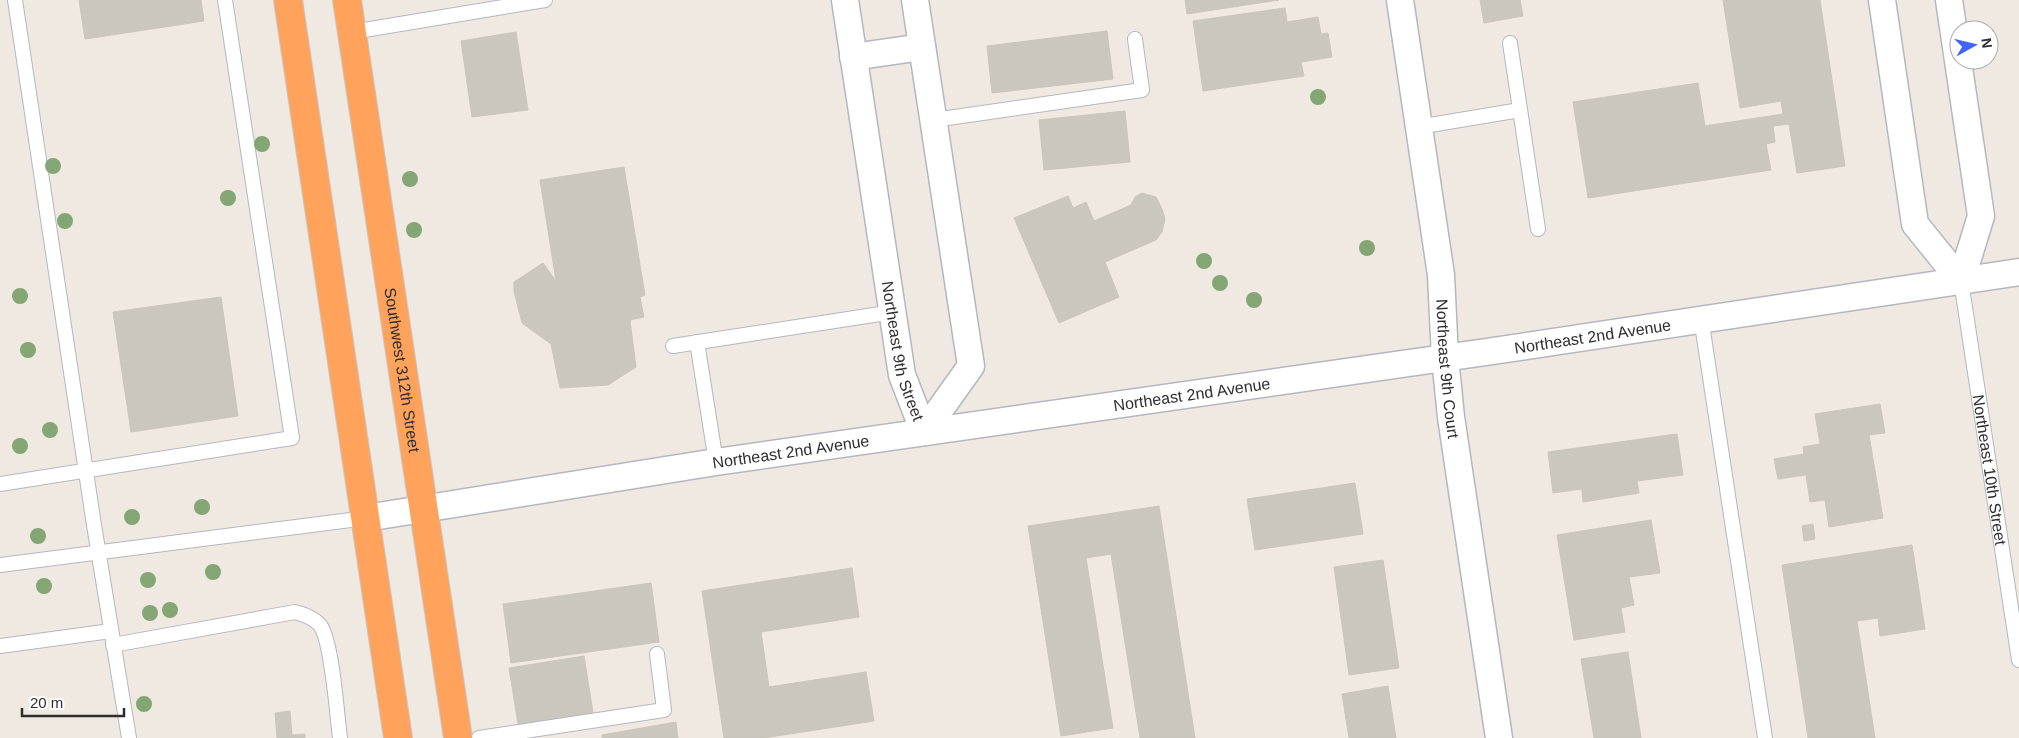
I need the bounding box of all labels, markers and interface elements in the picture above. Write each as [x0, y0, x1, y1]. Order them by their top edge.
north arrow [1949, 20, 1999, 70]
text: N [1978, 37, 1996, 49]
street label: Northeast 9th Street [879, 280, 927, 424]
street label: Southwest 312th Street [381, 286, 423, 454]
street label: Northeast 9th Court [1433, 299, 1462, 440]
street label: Northeast 2nd Avenue [1513, 316, 1672, 357]
street label: Northeast 2nd Avenue [1112, 375, 1271, 414]
street label: Northeast 10th Street [1969, 393, 2009, 547]
street label: Northeast 2nd Avenue [711, 432, 870, 471]
scale bar [22, 686, 125, 718]
text: 20 m [30, 694, 63, 711]

